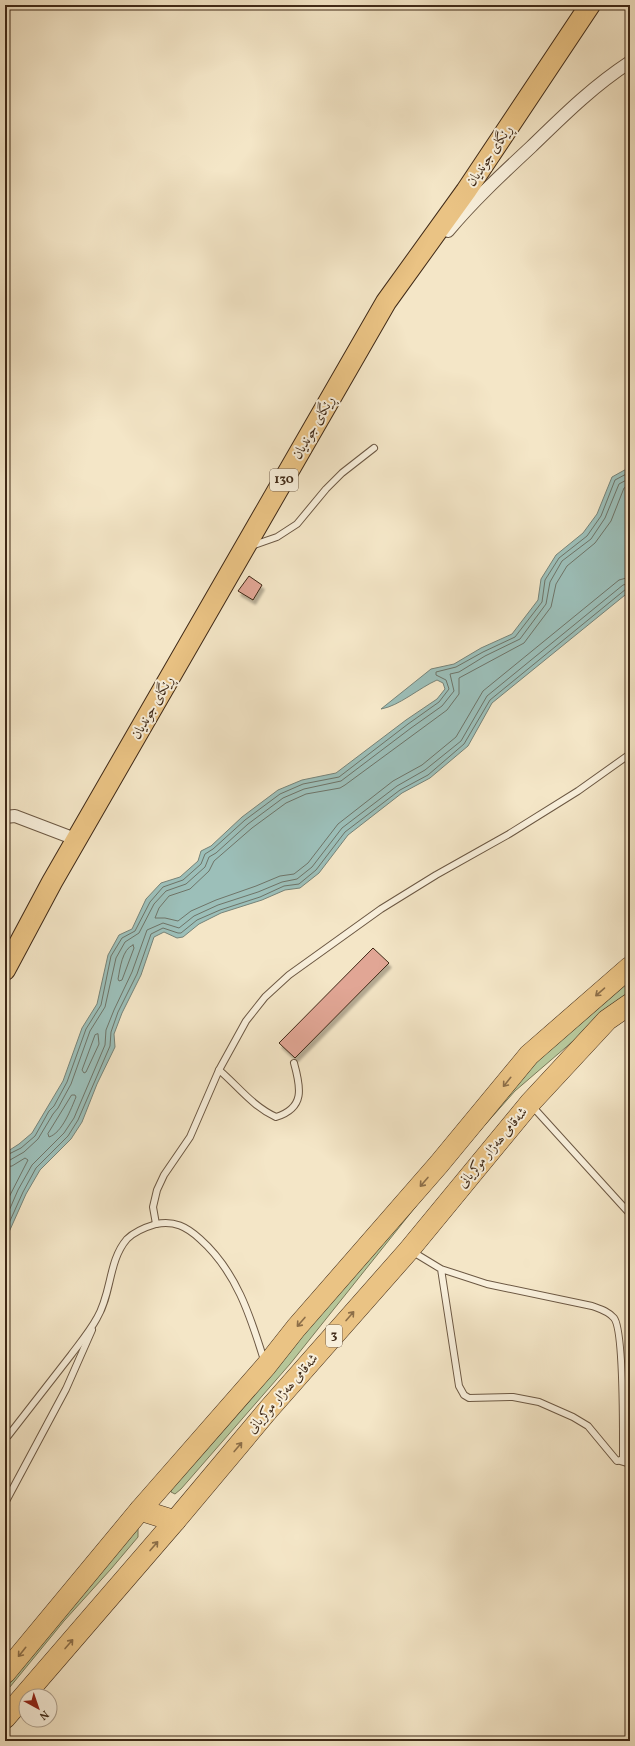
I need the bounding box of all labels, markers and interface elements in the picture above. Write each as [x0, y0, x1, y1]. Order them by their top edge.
street label: ڕێگای جوندیان [462, 121, 518, 191]
street label: ڕێگای جوندیان [287, 392, 341, 464]
road number: 130 [270, 469, 298, 491]
street label: ڕێگای جوندیان [126, 672, 180, 744]
one-way arrow [595, 987, 606, 996]
one-way arrow [502, 1076, 511, 1087]
street label: شەقامی ھەژار موکریانی [454, 1104, 532, 1192]
one-way arrow [419, 1176, 428, 1187]
one-way arrow [346, 1311, 355, 1322]
one-way arrow [297, 1316, 306, 1327]
road number: 3 [326, 1325, 342, 1347]
street label: شەقامی ھەژار موکریانی [243, 1350, 323, 1438]
one-way arrow [233, 1441, 242, 1452]
one-way arrow [149, 1541, 159, 1551]
one-way arrow [64, 1639, 74, 1649]
one-way arrow [18, 1646, 27, 1657]
north arrow [18, 1688, 58, 1728]
text: N [36, 1706, 51, 1723]

